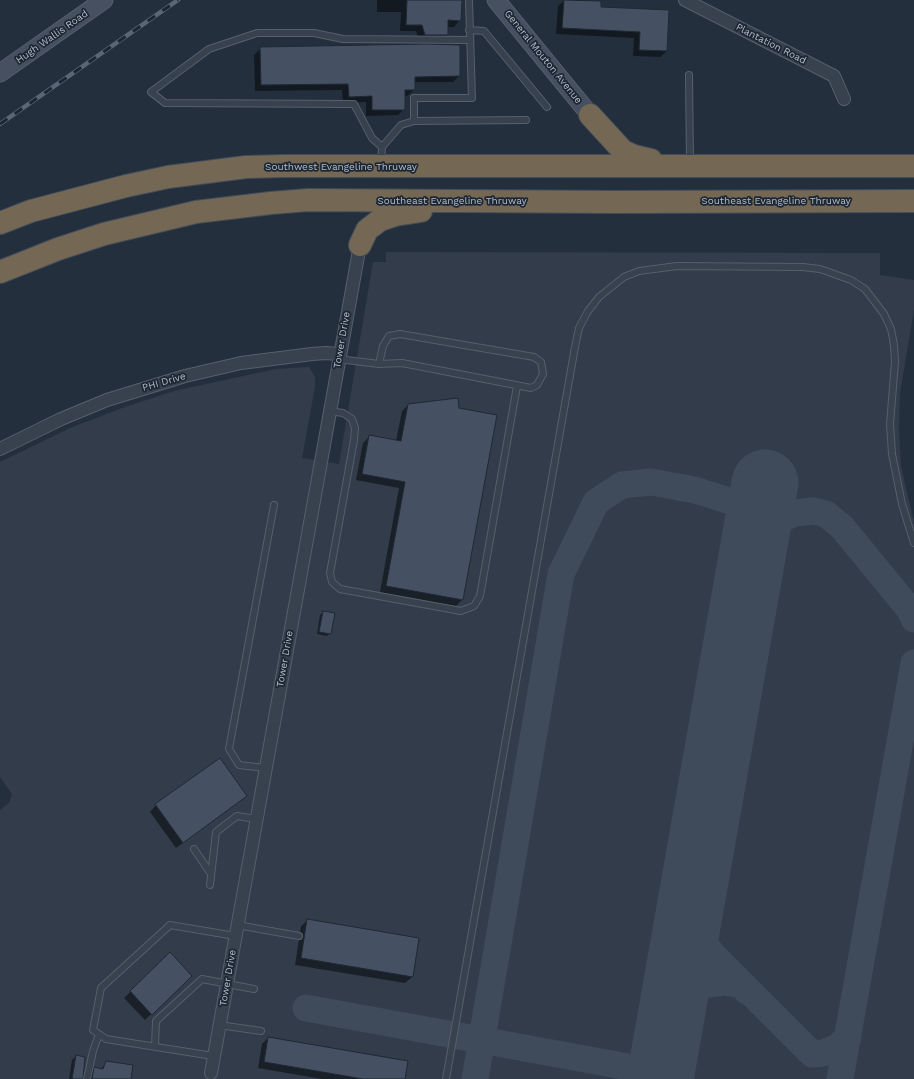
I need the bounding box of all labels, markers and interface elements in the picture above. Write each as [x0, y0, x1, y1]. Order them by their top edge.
street label: Hugh Wallis Road [14, 8, 90, 66]
street label: General Mouton Avenue [502, 8, 584, 106]
street label: Plantation Road [734, 21, 808, 67]
street label: Southwest Evangeline Thruway [265, 161, 417, 173]
street label: Southeast Evangeline Thruway [377, 195, 527, 207]
street label: Southeast Evangeline Thruway [701, 195, 851, 207]
street label: Tower Drive [331, 311, 353, 369]
street label: PHI Drive [141, 370, 187, 394]
street label: Tower Drive [274, 630, 296, 688]
street label: Tower Drive [217, 949, 239, 1007]

